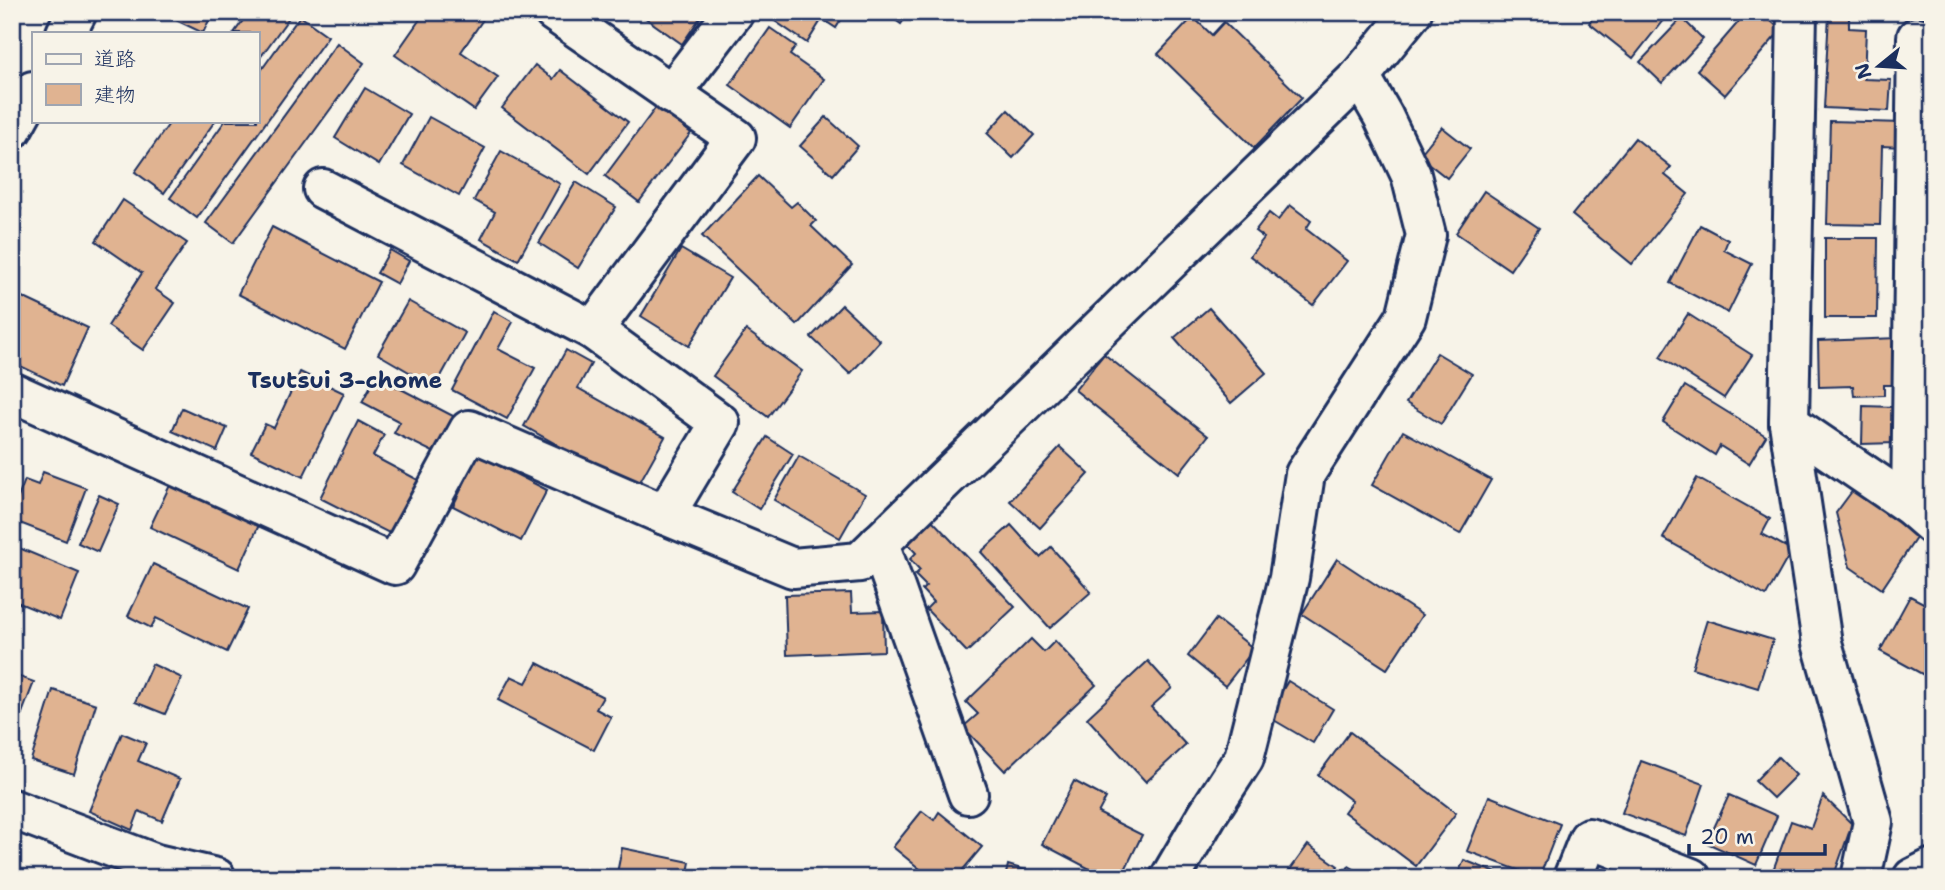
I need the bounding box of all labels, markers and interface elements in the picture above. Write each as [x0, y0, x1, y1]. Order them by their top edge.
legend [32, 32, 259, 122]
north arrow [1843, 32, 1913, 102]
text: 道路 [94, 45, 136, 73]
text: N [1849, 60, 1878, 82]
text: 建物 [94, 81, 136, 109]
district label: Tsutsui 3-chome [248, 365, 442, 395]
scale bar [1689, 813, 1826, 857]
text: 20 m [1700, 823, 1754, 851]

